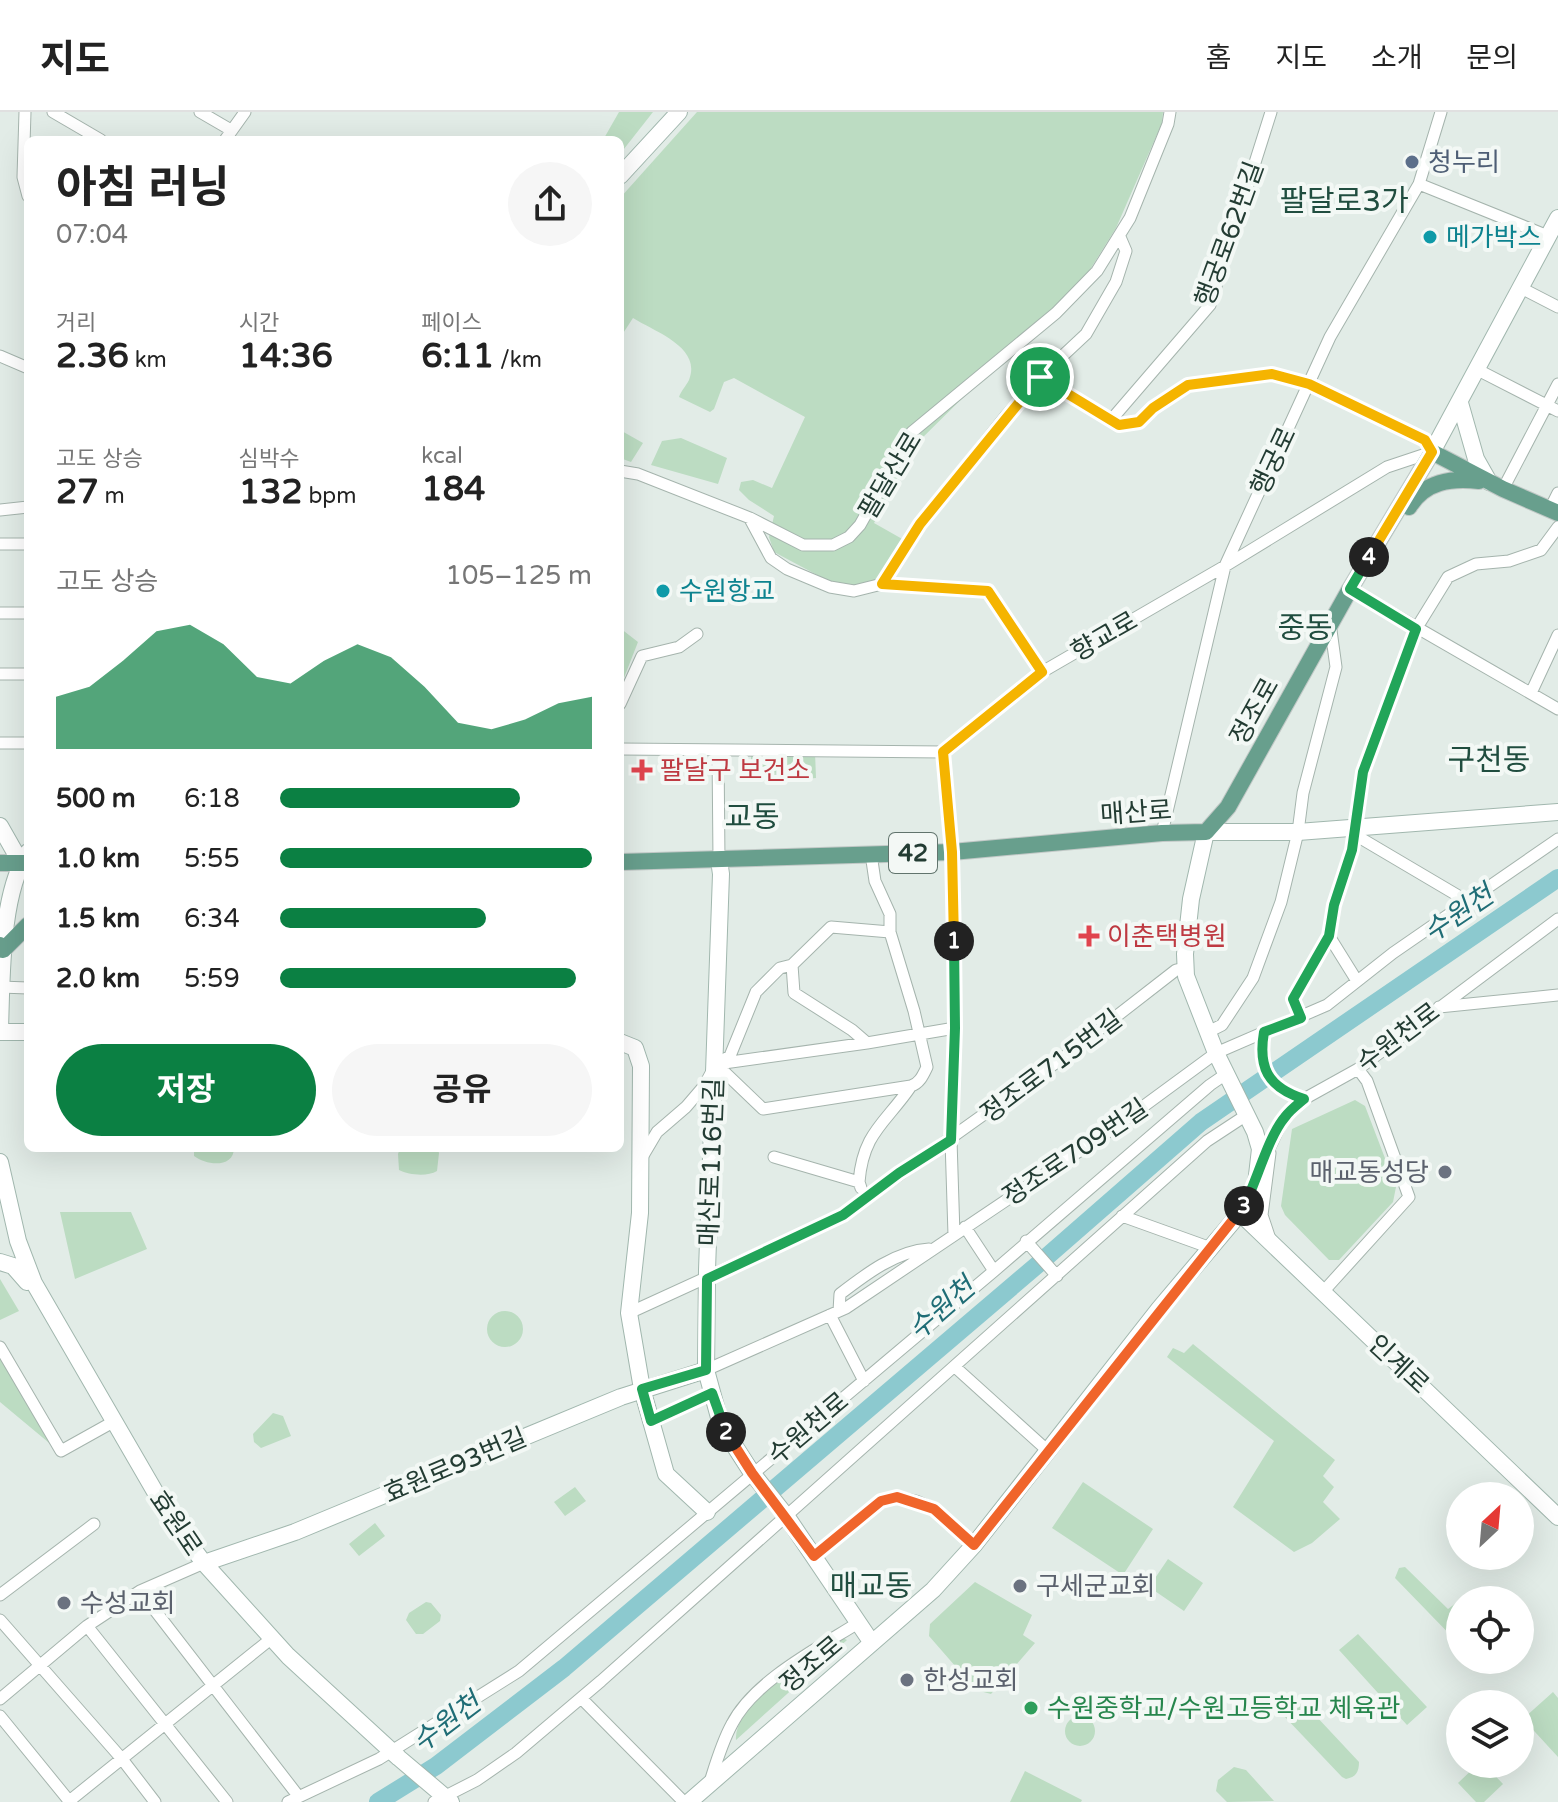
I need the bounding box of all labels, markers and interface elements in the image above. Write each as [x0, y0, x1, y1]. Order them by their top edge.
text: 지도 [40, 37, 110, 83]
text: 홈 [1206, 41, 1231, 75]
text: 지도 [1275, 41, 1327, 75]
text: 소개 [1371, 41, 1422, 75]
text: 문의 [1466, 41, 1518, 75]
place label: 청누리 [1428, 147, 1500, 178]
marker: 청누리 [1403, 153, 1421, 171]
street label: 행궁로62번길 [1189, 157, 1270, 311]
text: 아침 러닝 [56, 162, 229, 215]
button: share [508, 162, 592, 246]
district label: 팔달로3가 [1279, 183, 1409, 220]
text: 07:04 [56, 219, 128, 250]
place label: 메가박스 [1446, 222, 1542, 253]
marker: 메가박스 [1421, 228, 1439, 246]
text: 거리 [56, 310, 96, 336]
text: 시간 [239, 310, 279, 336]
text: 페이스 [421, 310, 482, 336]
text: 2.36 [56, 336, 129, 377]
text: 14:36 [239, 336, 333, 377]
text: 6:11 [421, 336, 494, 377]
pin [1006, 343, 1074, 411]
text: km [129, 347, 167, 373]
text: /km [494, 347, 542, 373]
icon: arrive [1018, 355, 1062, 399]
street label: 행궁로 [1244, 422, 1303, 500]
street label: 팔달산로 [853, 426, 928, 524]
text: kcal [421, 443, 463, 469]
text: 고도 상승 [56, 446, 143, 472]
text: 심박수 [239, 446, 299, 472]
text: 184 [421, 469, 485, 510]
text: 27 [56, 472, 99, 513]
text: 132 [239, 472, 303, 513]
text: m [99, 483, 125, 509]
text: bpm [303, 483, 356, 509]
pin: 4 [1349, 537, 1389, 577]
text: 4 [1362, 544, 1376, 570]
text: 105–125 m [446, 560, 592, 591]
text: 고도 상승 [56, 566, 158, 597]
place label: 수원항교 [679, 576, 775, 607]
marker: 수원항교 [654, 582, 672, 600]
street label: 향교로 [1065, 605, 1143, 668]
district label: 중동 [1277, 610, 1333, 647]
street label: 정조로 [1223, 672, 1285, 750]
district label: 구천동 [1448, 742, 1530, 779]
place label: 팔달구 보건소 [660, 755, 810, 786]
marker: 팔달구 보건소 [631, 759, 653, 781]
text: 500 m [56, 783, 136, 814]
text: 6:18 [184, 783, 240, 814]
street label: 매산로 [1099, 795, 1173, 830]
district label: 교동 [724, 799, 780, 836]
road number: 42 [889, 833, 937, 873]
text: 1.0 km [56, 843, 140, 874]
text: 5:55 [184, 843, 240, 874]
water label: 수원천 [1417, 876, 1503, 950]
text: 1.5 km [56, 903, 140, 934]
text: 6:34 [184, 903, 240, 934]
pin: 1 [934, 921, 974, 961]
place label: 이춘택병원 [1107, 921, 1227, 952]
marker: 이춘택병원 [1078, 925, 1100, 947]
text: 1 [947, 928, 961, 954]
text: 2.0 km [56, 963, 140, 994]
text: 5:59 [184, 963, 240, 994]
street label: 수원천로 [1351, 996, 1446, 1079]
street label: 정조로715번길 [975, 1003, 1128, 1130]
button: 저장 [56, 1044, 316, 1136]
button: 공유 [332, 1044, 592, 1136]
street label: 매산로116번길 [693, 1077, 730, 1247]
street label: 정조로709번길 [997, 1092, 1154, 1212]
place label: 매교동성당 [1309, 1157, 1429, 1188]
marker: 매교동성당 [1436, 1163, 1454, 1181]
pin: 3 [1224, 1186, 1264, 1226]
text: 3 [1237, 1193, 1251, 1219]
water label: 수원천 [901, 1268, 984, 1347]
street label: 인계로 [1362, 1329, 1435, 1400]
street label: 수원천로 [762, 1386, 855, 1471]
pin: 2 [706, 1412, 746, 1452]
text: 2 [719, 1419, 733, 1445]
street label: 효원로93번길 [379, 1421, 531, 1509]
north arrow [1446, 1482, 1534, 1570]
map controls [1446, 1482, 1534, 1778]
street label: 효원로 [143, 1485, 209, 1562]
district label: 매교동 [830, 1568, 912, 1605]
place label: 구세군교회 [1036, 1571, 1156, 1602]
marker: 구세군교회 [1011, 1577, 1029, 1595]
button: locate [1446, 1586, 1534, 1674]
place label: 수성교회 [80, 1588, 176, 1619]
marker: 수성교회 [55, 1594, 73, 1612]
street label: 정조로 [774, 1629, 849, 1699]
place label: 한성교회 [923, 1665, 1019, 1696]
marker: 한성교회 [898, 1671, 916, 1689]
water label: 수원천 [406, 1684, 490, 1760]
button: layers [1446, 1690, 1534, 1778]
place label: 수원중학교/수원고등학교 체육관 [1047, 1693, 1400, 1724]
marker: 수원중학교/수원고등학교 체육관 [1022, 1699, 1040, 1717]

